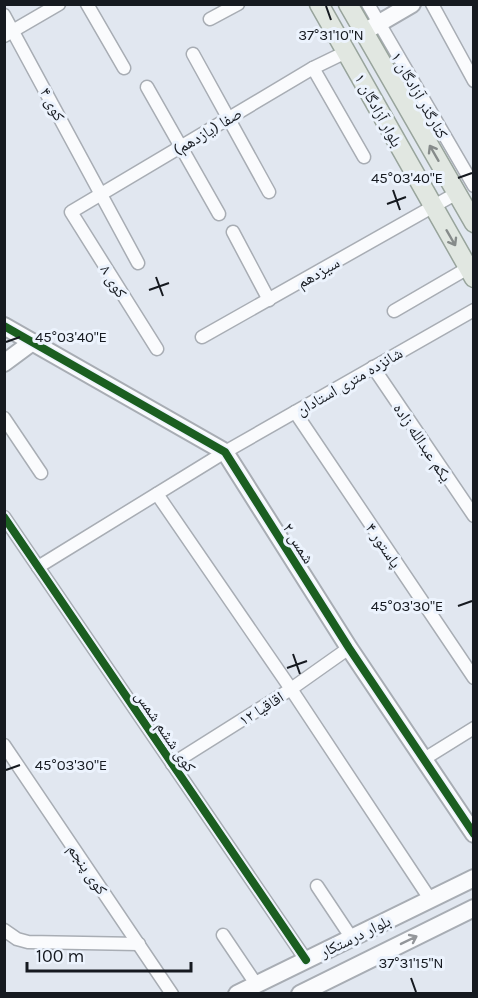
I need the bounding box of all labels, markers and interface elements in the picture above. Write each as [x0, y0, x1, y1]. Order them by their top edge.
text: 37°31'10"N [298, 26, 364, 44]
street label: کنارگذر آزادگان ۱ [386, 48, 452, 143]
street label: بلوار آزادگان ۱ [350, 70, 407, 151]
street label: کوی ۴ [35, 84, 69, 125]
street label: صفا (یازدهم) [169, 103, 246, 160]
one-way arrow [428, 145, 439, 163]
text: 45°03'40"E [371, 169, 443, 187]
one-way arrow [445, 229, 457, 246]
street label: سیزدهم [294, 253, 343, 293]
street label: کوی ۸ [95, 261, 131, 302]
text: 45°03'40"E [35, 328, 107, 346]
street label: شانزده متری استادان [293, 343, 406, 420]
street label: یکم عبدالله زاده [389, 399, 456, 486]
street label: شمس ۲ [278, 519, 318, 568]
street label: پاستور ۴ [361, 519, 406, 572]
text: 45°03'30"E [371, 597, 443, 615]
street label: کوی ششم شمس [130, 687, 200, 777]
street label: اقاقیا ۱۲ [235, 687, 287, 730]
text: 45°03'30"E [35, 756, 107, 774]
street label: کوی پنجم [63, 840, 112, 899]
street label: بلوار درستکار [316, 911, 394, 962]
one-way arrow [400, 934, 417, 946]
scale bar [27, 935, 190, 973]
text: 100 m [36, 945, 84, 967]
text: 37°31'15"N [378, 954, 444, 972]

